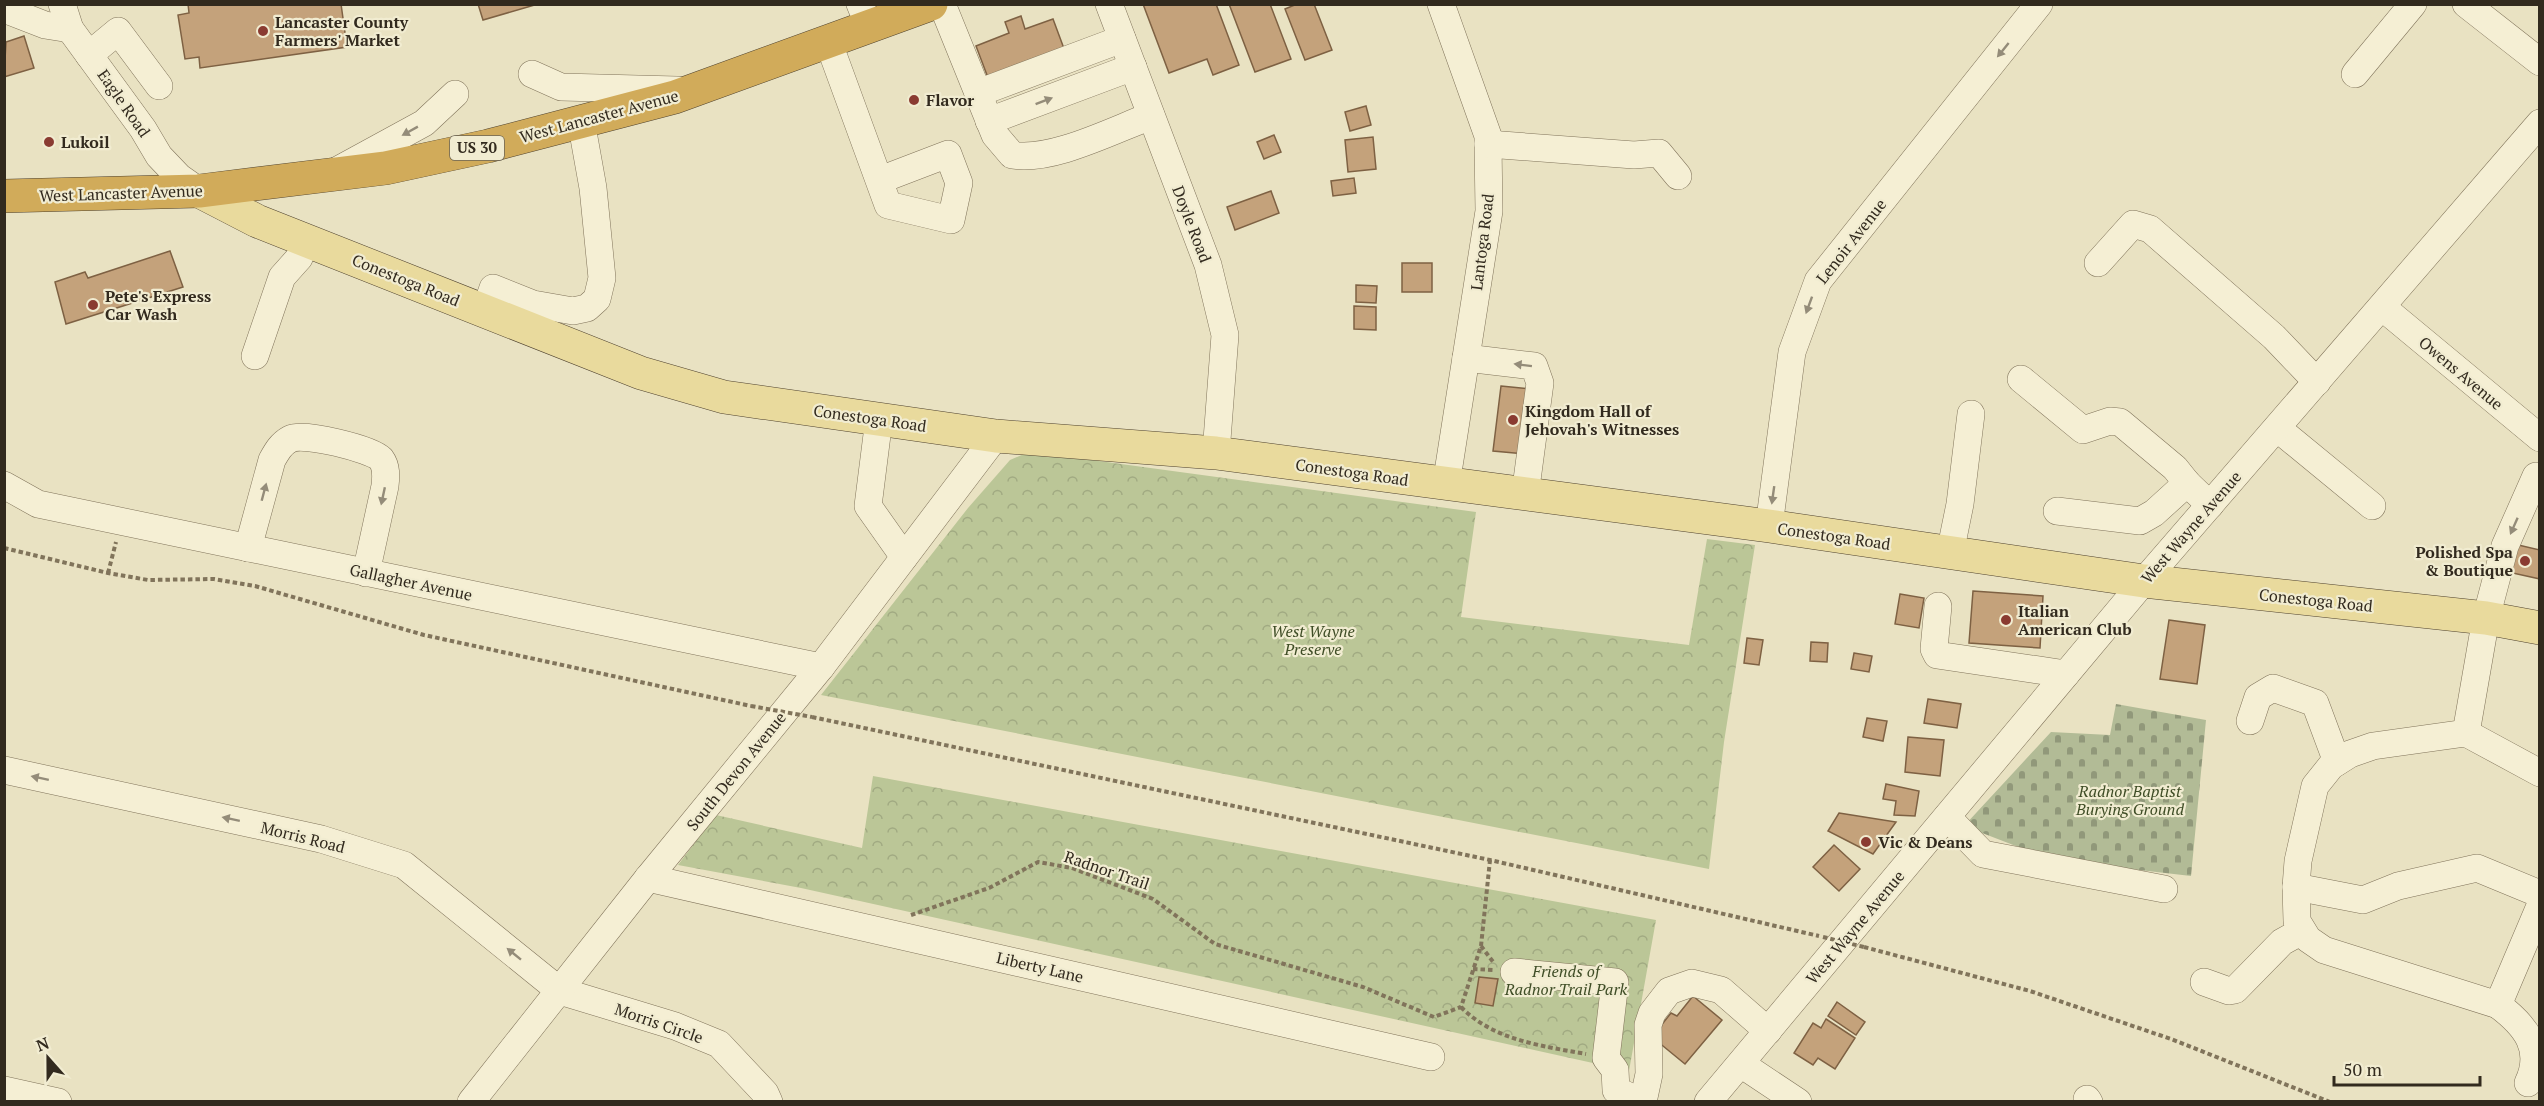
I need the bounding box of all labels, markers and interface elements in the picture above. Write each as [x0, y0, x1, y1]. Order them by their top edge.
place label: Lancaster County Farmers' Market [275, 11, 409, 51]
marker: Lancaster County Farmers' Market [256, 24, 270, 38]
one-way arrow [1996, 42, 2009, 58]
street label: Eagle Road [93, 65, 156, 141]
street label: West Lancaster Avenue [517, 84, 681, 148]
place label: Flavor [926, 89, 974, 111]
marker: Flavor [907, 93, 921, 107]
one-way arrow [1035, 95, 1053, 105]
one-way arrow [401, 126, 418, 136]
place label: Lukoil [61, 131, 110, 153]
marker: Lukoil [42, 135, 56, 149]
road number: US 30 [450, 136, 504, 160]
street label: West Lancaster Avenue [39, 179, 203, 207]
street label: Doyle Road [1167, 183, 1217, 266]
street label: Lantoga Road [1465, 192, 1499, 292]
street label: Lenoir Avenue [1811, 194, 1891, 288]
street label: Conestoga Road [349, 248, 463, 312]
place label: Pete's Express Car Wash [105, 285, 211, 325]
one-way arrow [1804, 296, 1814, 314]
marker: Pete's Express Car Wash [86, 298, 100, 312]
street label: Owens Avenue [2414, 331, 2508, 415]
one-way arrow [1514, 360, 1533, 370]
street label: Conestoga Road [812, 399, 928, 437]
place label: Kingdom Hall of Jehovah's Witnesses [1525, 400, 1679, 440]
marker: Kingdom Hall of Jehovah's Witnesses [1506, 413, 1520, 427]
street label: Conestoga Road [1294, 453, 1410, 491]
street label: West Wayne Avenue [2136, 466, 2246, 588]
one-way arrow [259, 483, 269, 501]
one-way arrow [1768, 486, 1777, 505]
one-way arrow [378, 487, 387, 506]
street label: Conestoga Road [1776, 517, 1892, 555]
one-way arrow [2509, 518, 2519, 536]
place label: Polished Spa & Boutique [2416, 541, 2513, 581]
marker: Polished Spa & Boutique [2518, 554, 2532, 568]
street label: Gallagher Avenue [348, 558, 474, 606]
street label: Conestoga Road [2258, 583, 2374, 617]
place label: Italian American Club [2018, 600, 2132, 640]
marker: Italian American Club [1999, 613, 2013, 627]
park label: West Wayne Preserve [1271, 620, 1355, 660]
street label: South Devon Avenue [681, 707, 791, 835]
one-way arrow [30, 773, 49, 782]
park label: Radnor Baptist Burying Ground [2075, 780, 2184, 820]
one-way arrow [221, 814, 240, 824]
street label: Morris Road [258, 816, 348, 858]
place label: Vic & Deans [1878, 831, 1973, 853]
marker: Vic & Deans [1859, 835, 1873, 849]
street label: Radnor Trail [1061, 845, 1153, 895]
street label: West Wayne Avenue [1801, 865, 1909, 989]
street label: Liberty Lane [994, 946, 1086, 988]
one-way arrow [507, 948, 522, 960]
park label: Friends of Radnor Trail Park [1504, 960, 1628, 1000]
street label: Morris Circle [612, 998, 706, 1048]
north arrow [18, 1028, 78, 1088]
text: N [33, 1032, 52, 1056]
scale bar [2334, 1049, 2480, 1087]
text: 50 m [2343, 1057, 2383, 1081]

